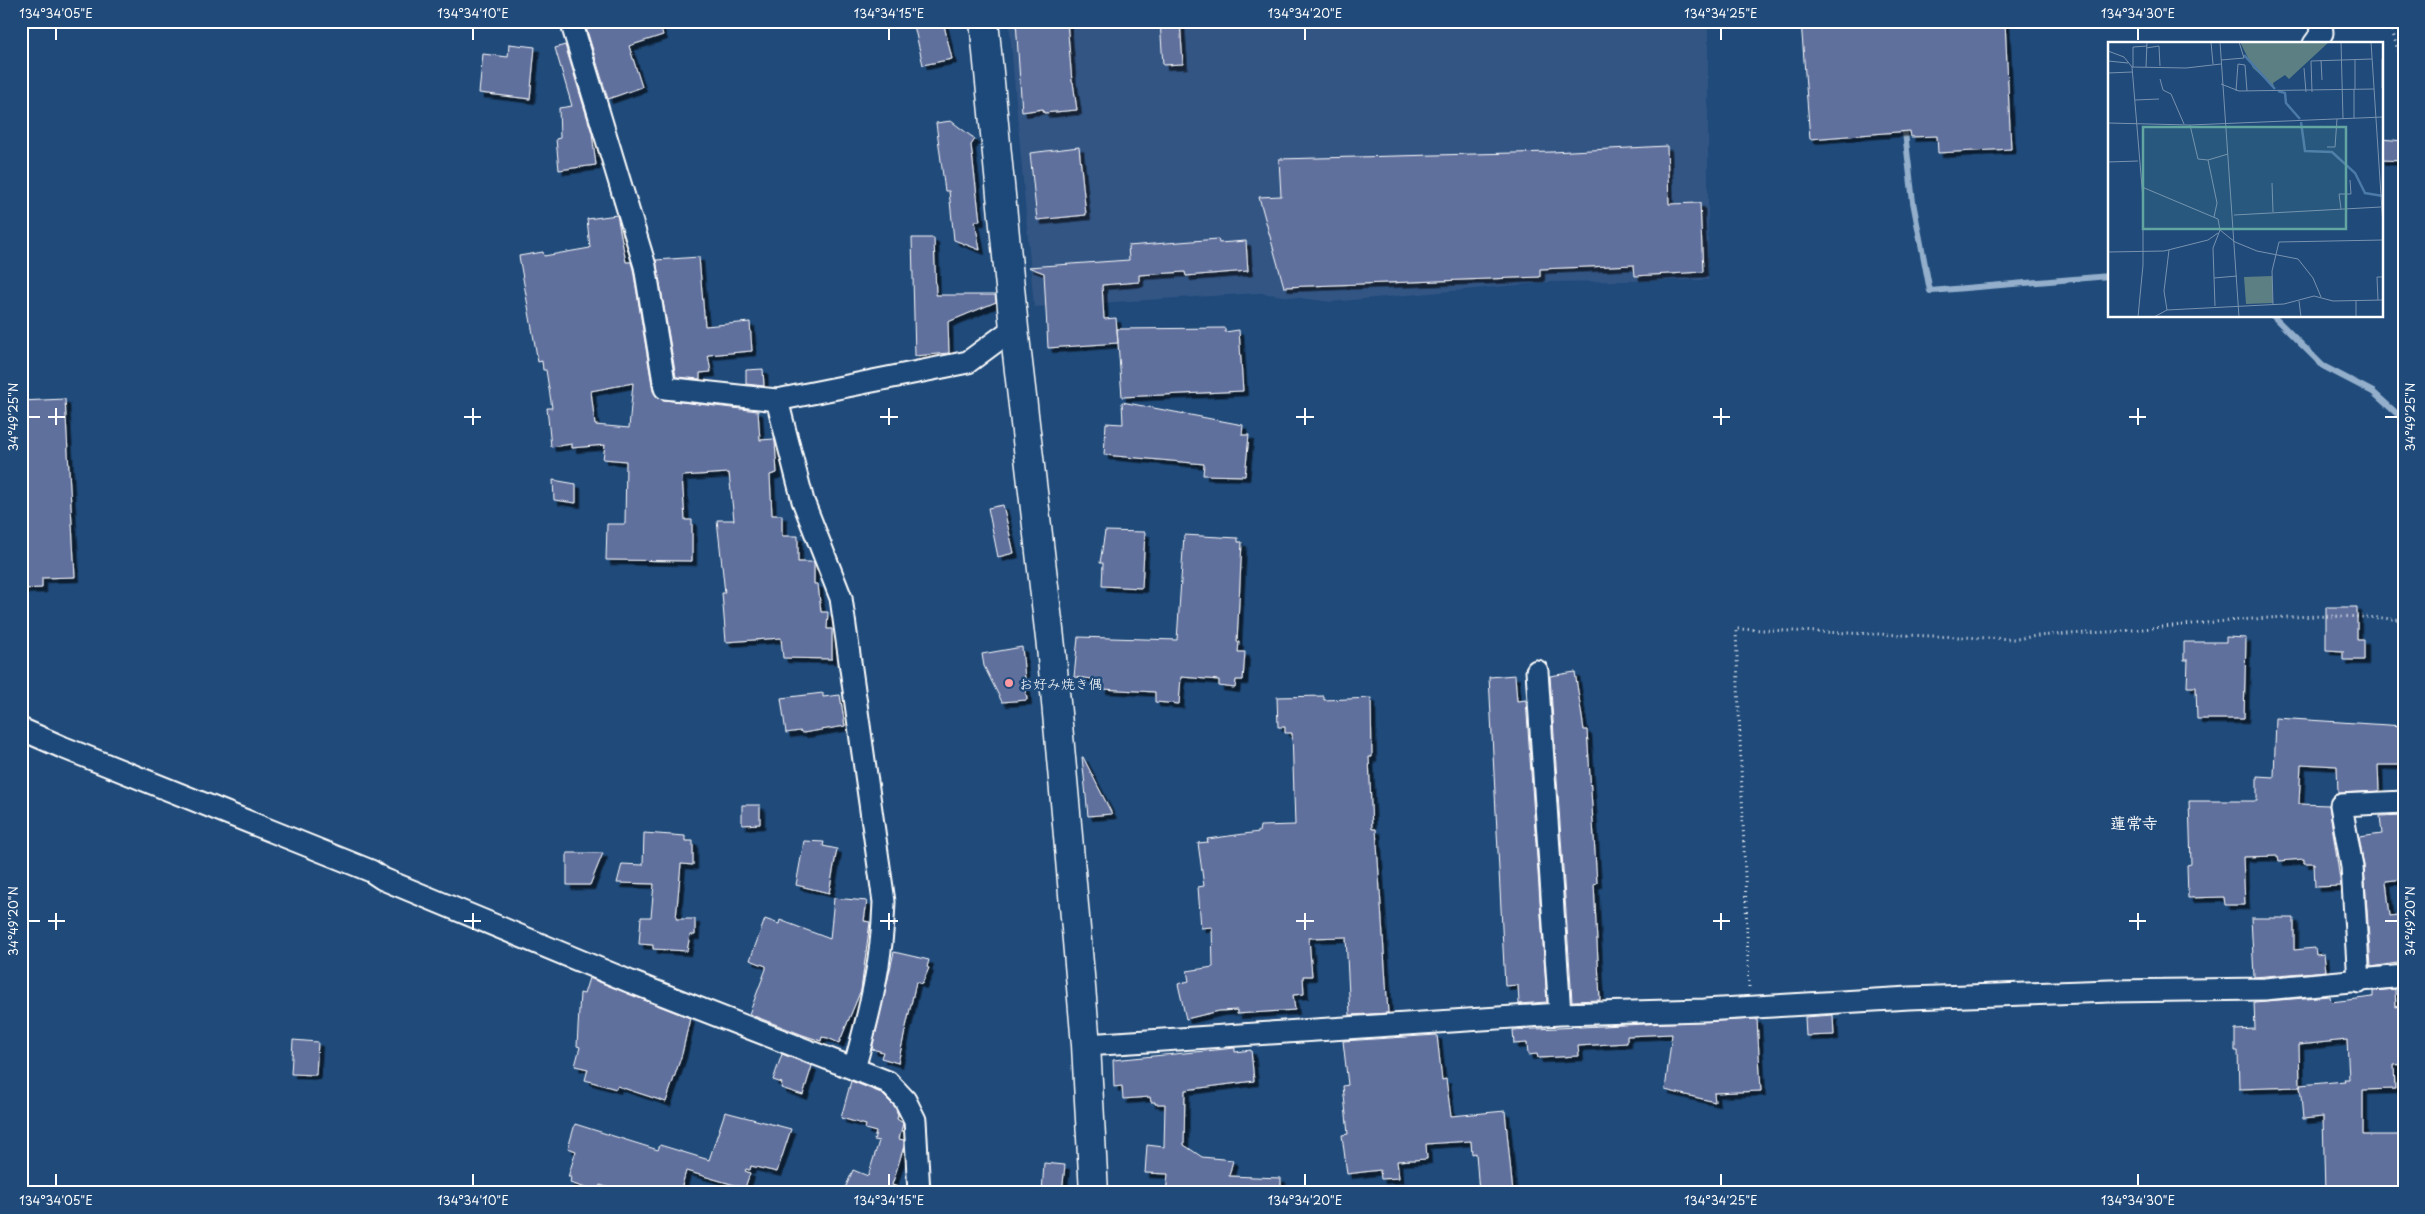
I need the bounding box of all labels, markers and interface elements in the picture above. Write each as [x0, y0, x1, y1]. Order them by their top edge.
text: 134°34'05"E [19, 4, 93, 22]
text: 134°34'10"E [437, 4, 509, 22]
text: 134°34'15"E [854, 4, 924, 22]
text: 134°34'20"E [1268, 4, 1342, 22]
text: 134°34'25"E [1684, 4, 1758, 22]
text: 134°34'30"E [2101, 4, 2175, 22]
inset map [2108, 42, 2382, 318]
text: 34°49'25"N [4, 383, 22, 451]
text: 34°49'25"N [2401, 383, 2419, 451]
place label: お好み焼き偶 [1019, 673, 1103, 694]
marker: お好み焼き偶 [1003, 677, 1015, 689]
district label: 蓮常寺 [2110, 810, 2158, 834]
text: 34°49'20"N [4, 886, 22, 956]
text: 34°49'20"N [2401, 886, 2419, 956]
text: 134°34'05"E [19, 1191, 93, 1209]
text: 134°34'10"E [437, 1191, 509, 1209]
text: 134°34'15"E [854, 1191, 924, 1209]
text: 134°34'20"E [1268, 1191, 1342, 1209]
text: 134°34'25"E [1684, 1191, 1758, 1209]
text: 134°34'30"E [2101, 1191, 2175, 1209]

